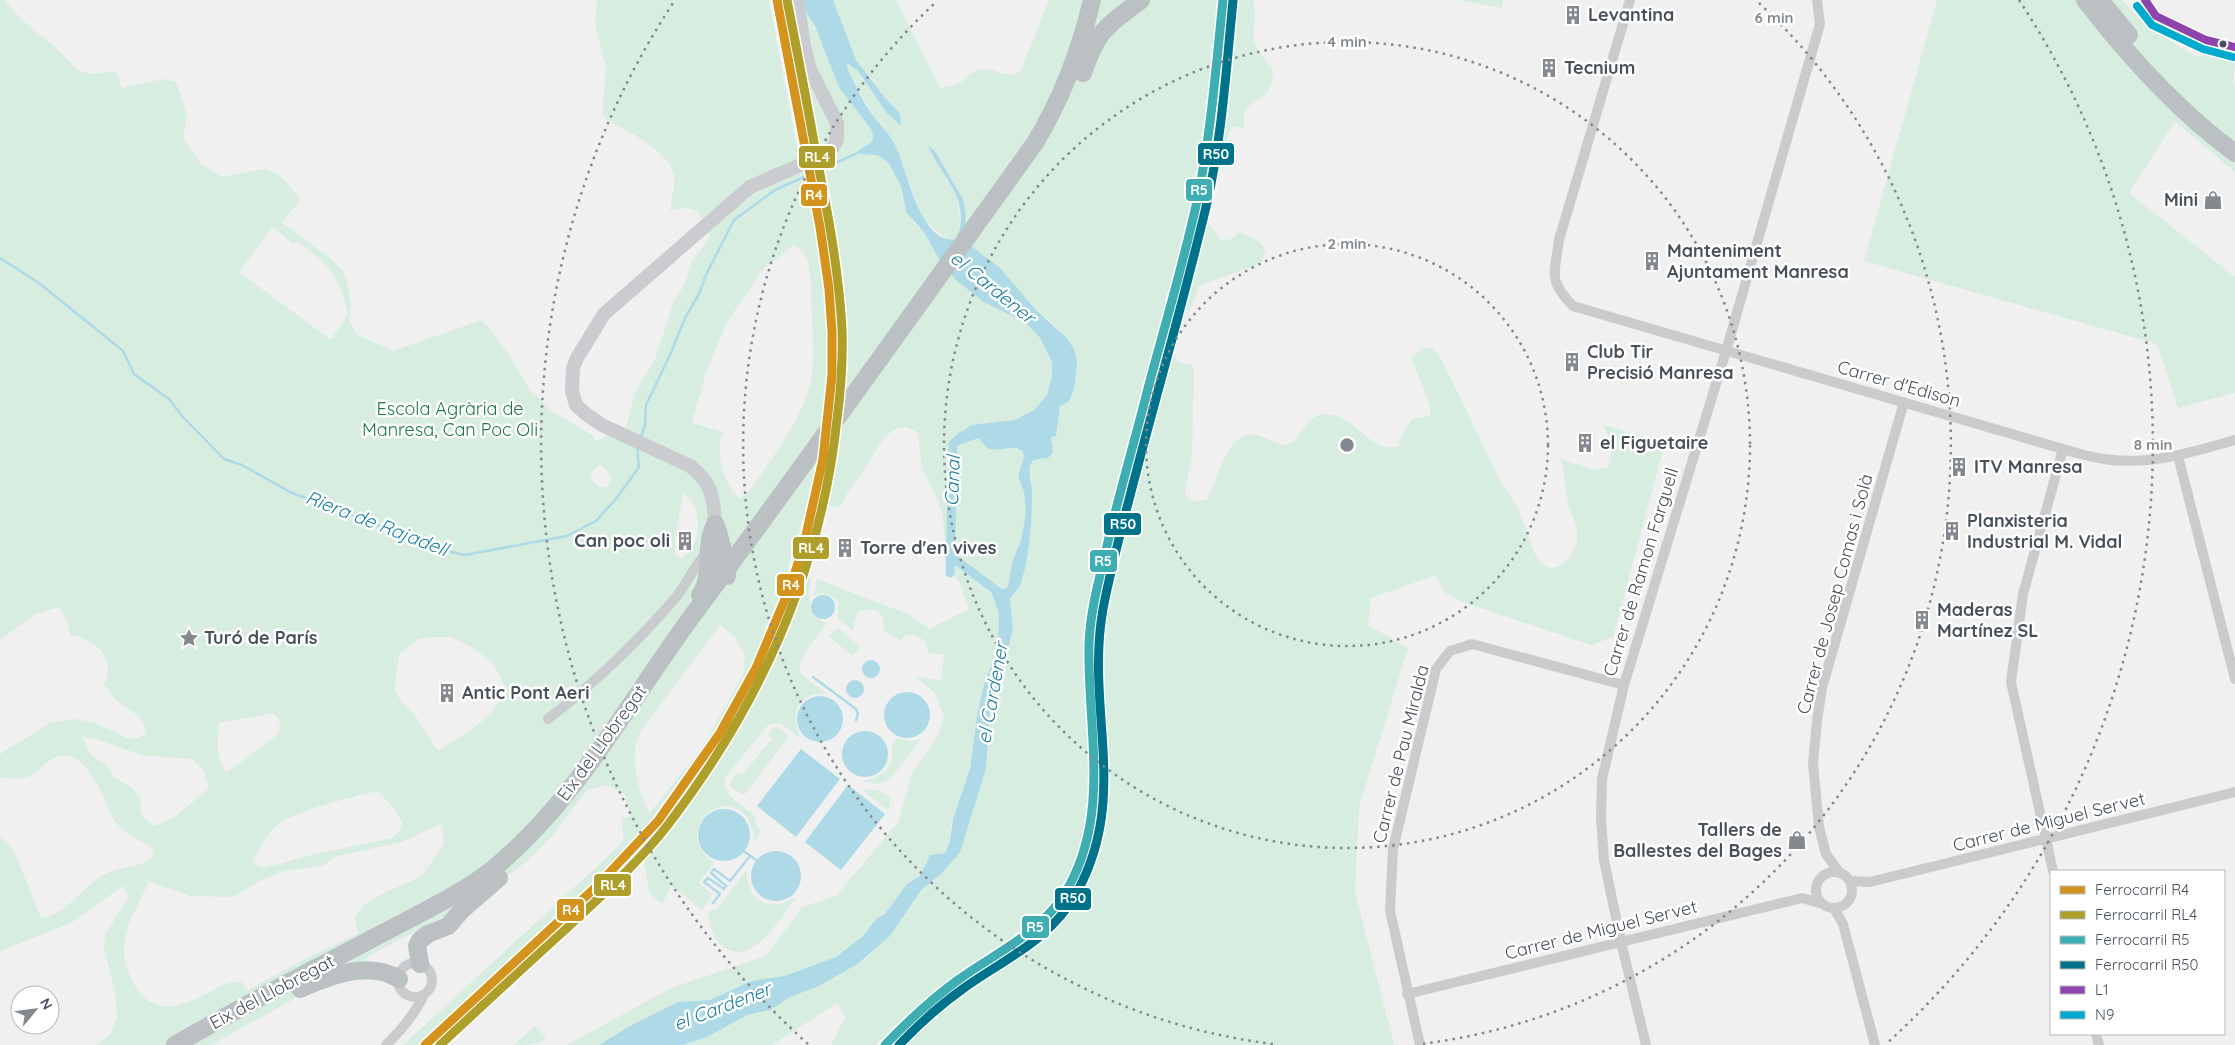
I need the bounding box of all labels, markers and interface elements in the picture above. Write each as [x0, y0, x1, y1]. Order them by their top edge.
place label: Levantina [1588, 3, 1674, 26]
building icon: Levantina [1562, 4, 1584, 26]
text: 6 min [1755, 8, 1793, 27]
text: 4 min [1327, 32, 1367, 51]
unlabelled marker [2218, 39, 2228, 49]
place label: Tecnium [1564, 56, 1635, 79]
building icon: Tecnium [1538, 57, 1560, 79]
line badge: R50 [1197, 142, 1235, 166]
line badge: RL4 [798, 145, 836, 169]
text: R50 [1203, 145, 1230, 163]
text: RL4 [804, 148, 830, 166]
line badge: R5 [1185, 178, 1213, 202]
text: R5 [1190, 181, 1208, 199]
line badge: R4 [800, 183, 828, 207]
text: R4 [805, 186, 823, 204]
place label: Mini [2164, 188, 2198, 211]
shop icon: Mini [2202, 189, 2224, 211]
text: 2 min [1327, 234, 1367, 253]
place label: Manteniment Ajuntament Manresa [1667, 239, 1849, 283]
water label: el Cardener [946, 245, 1042, 330]
building icon: Manteniment Ajuntament Manresa [1641, 250, 1663, 272]
place label: Club Tir Precisió Manresa [1587, 340, 1734, 384]
building icon: Club Tir Precisió Manresa [1561, 351, 1583, 373]
street label: Carrer d'Edison [1835, 355, 1963, 412]
park label: Escola Agrària de Manresa, Can Poc Oli [362, 397, 538, 441]
place label: el Figuetaire [1600, 431, 1708, 454]
building icon: el Figuetaire [1574, 432, 1596, 454]
text: 8 min [2134, 435, 2172, 454]
centre of rings [1338, 436, 1356, 454]
water label: Canal [939, 453, 965, 507]
place label: ITV Manresa [1974, 455, 2083, 478]
building icon: ITV Manresa [1948, 456, 1970, 478]
street label: Carrer de Ramon Farguell [1598, 465, 1683, 679]
street label: Carrer de Josep Comas i Solà [1791, 471, 1878, 717]
water label: Riera de Rajadell [302, 485, 454, 562]
place label: Planxisteria Industrial M. Vidal [1967, 509, 2122, 553]
line badge: R50 [1103, 512, 1142, 536]
text: R50 [1110, 515, 1137, 533]
building icon: Planxisteria Industrial M. Vidal [1941, 520, 1963, 542]
place label: Can poc oli [574, 529, 670, 552]
building icon: Can poc oli [674, 530, 696, 552]
line badge: RL4 [792, 536, 830, 560]
place label: Torre d'en vives [860, 536, 997, 559]
building icon: Torre d'en vives [834, 537, 856, 559]
text: RL4 [798, 539, 824, 557]
line badge: R5 [1089, 549, 1118, 573]
text: R5 [1094, 552, 1112, 570]
line badge: R4 [776, 573, 805, 597]
text: R4 [782, 576, 800, 594]
place label: Maderas Martínez SL [1937, 598, 2038, 642]
building icon: Maderas Martínez SL [1911, 609, 1933, 631]
place label: Turó de París [204, 626, 318, 649]
place icon: Turó de París [178, 627, 200, 649]
water label: el Cardener [971, 638, 1013, 746]
street label: Carrer de Pau Miralda [1367, 662, 1434, 845]
street label: Eix del Llobregat [552, 680, 651, 805]
place label: Antic Pont Aeri [462, 681, 589, 704]
building icon: Antic Pont Aeri [436, 682, 458, 704]
street label: Carrer de Miguel Servet [1950, 786, 2147, 857]
place label: Tallers de Ballestes del Bages [1613, 818, 1782, 862]
shop icon: Tallers de Ballestes del Bages [1786, 829, 1808, 851]
legend [2050, 870, 2225, 1035]
line badge: RL4 [593, 873, 632, 897]
text: RL4 [600, 876, 626, 894]
text: Ferrocarril R4 [2095, 880, 2189, 899]
line badge: R50 [1054, 887, 1092, 911]
text: R50 [1060, 889, 1087, 907]
street label: Carrer de Miguel Servet [1502, 894, 1699, 965]
line badge: R4 [556, 898, 585, 922]
text: R4 [562, 901, 580, 919]
text: Ferrocarril RL4 [2095, 905, 2197, 924]
line badge: R5 [1021, 915, 1050, 939]
text: R5 [1026, 918, 1044, 936]
text: Ferrocarril R5 [2095, 930, 2189, 949]
street label: Eix del Llobregat [205, 949, 338, 1034]
text: Ferrocarril R50 [2095, 955, 2198, 974]
water label: el Cardener [670, 975, 777, 1036]
text: L1 [2095, 980, 2109, 999]
north arrow [10, 985, 60, 1035]
text: N [36, 995, 57, 1013]
text: N9 [2095, 1005, 2114, 1024]

